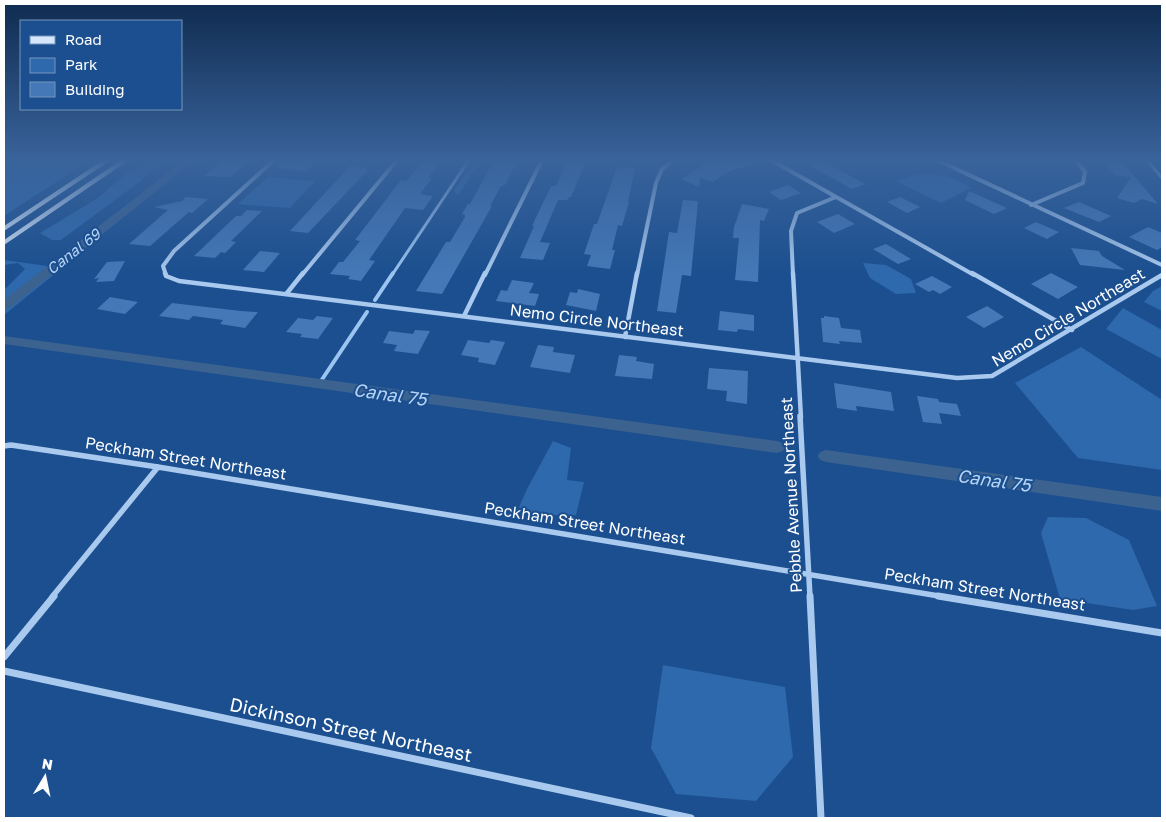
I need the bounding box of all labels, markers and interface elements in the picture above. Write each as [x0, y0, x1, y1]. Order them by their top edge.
legend [20, 20, 182, 110]
text: Road [65, 30, 102, 48]
text: Park [65, 55, 98, 73]
text: Building [65, 80, 125, 98]
water label: Canal 69 [43, 223, 105, 278]
street label: Nemo Circle Northeast [988, 263, 1148, 371]
street label: Nemo Circle Northeast [509, 299, 685, 341]
water label: Canal 75 [352, 378, 430, 410]
street label: Pebble Avenue Northeast [776, 397, 806, 593]
street label: Peckham Street Northeast [84, 432, 288, 484]
water label: Canal 75 [956, 464, 1034, 496]
street label: Peckham Street Northeast [483, 497, 687, 549]
street label: Peckham Street Northeast [883, 563, 1087, 615]
street label: Dickinson Street Northeast [228, 692, 474, 766]
north arrow [20, 752, 70, 802]
text: N [41, 754, 54, 773]

